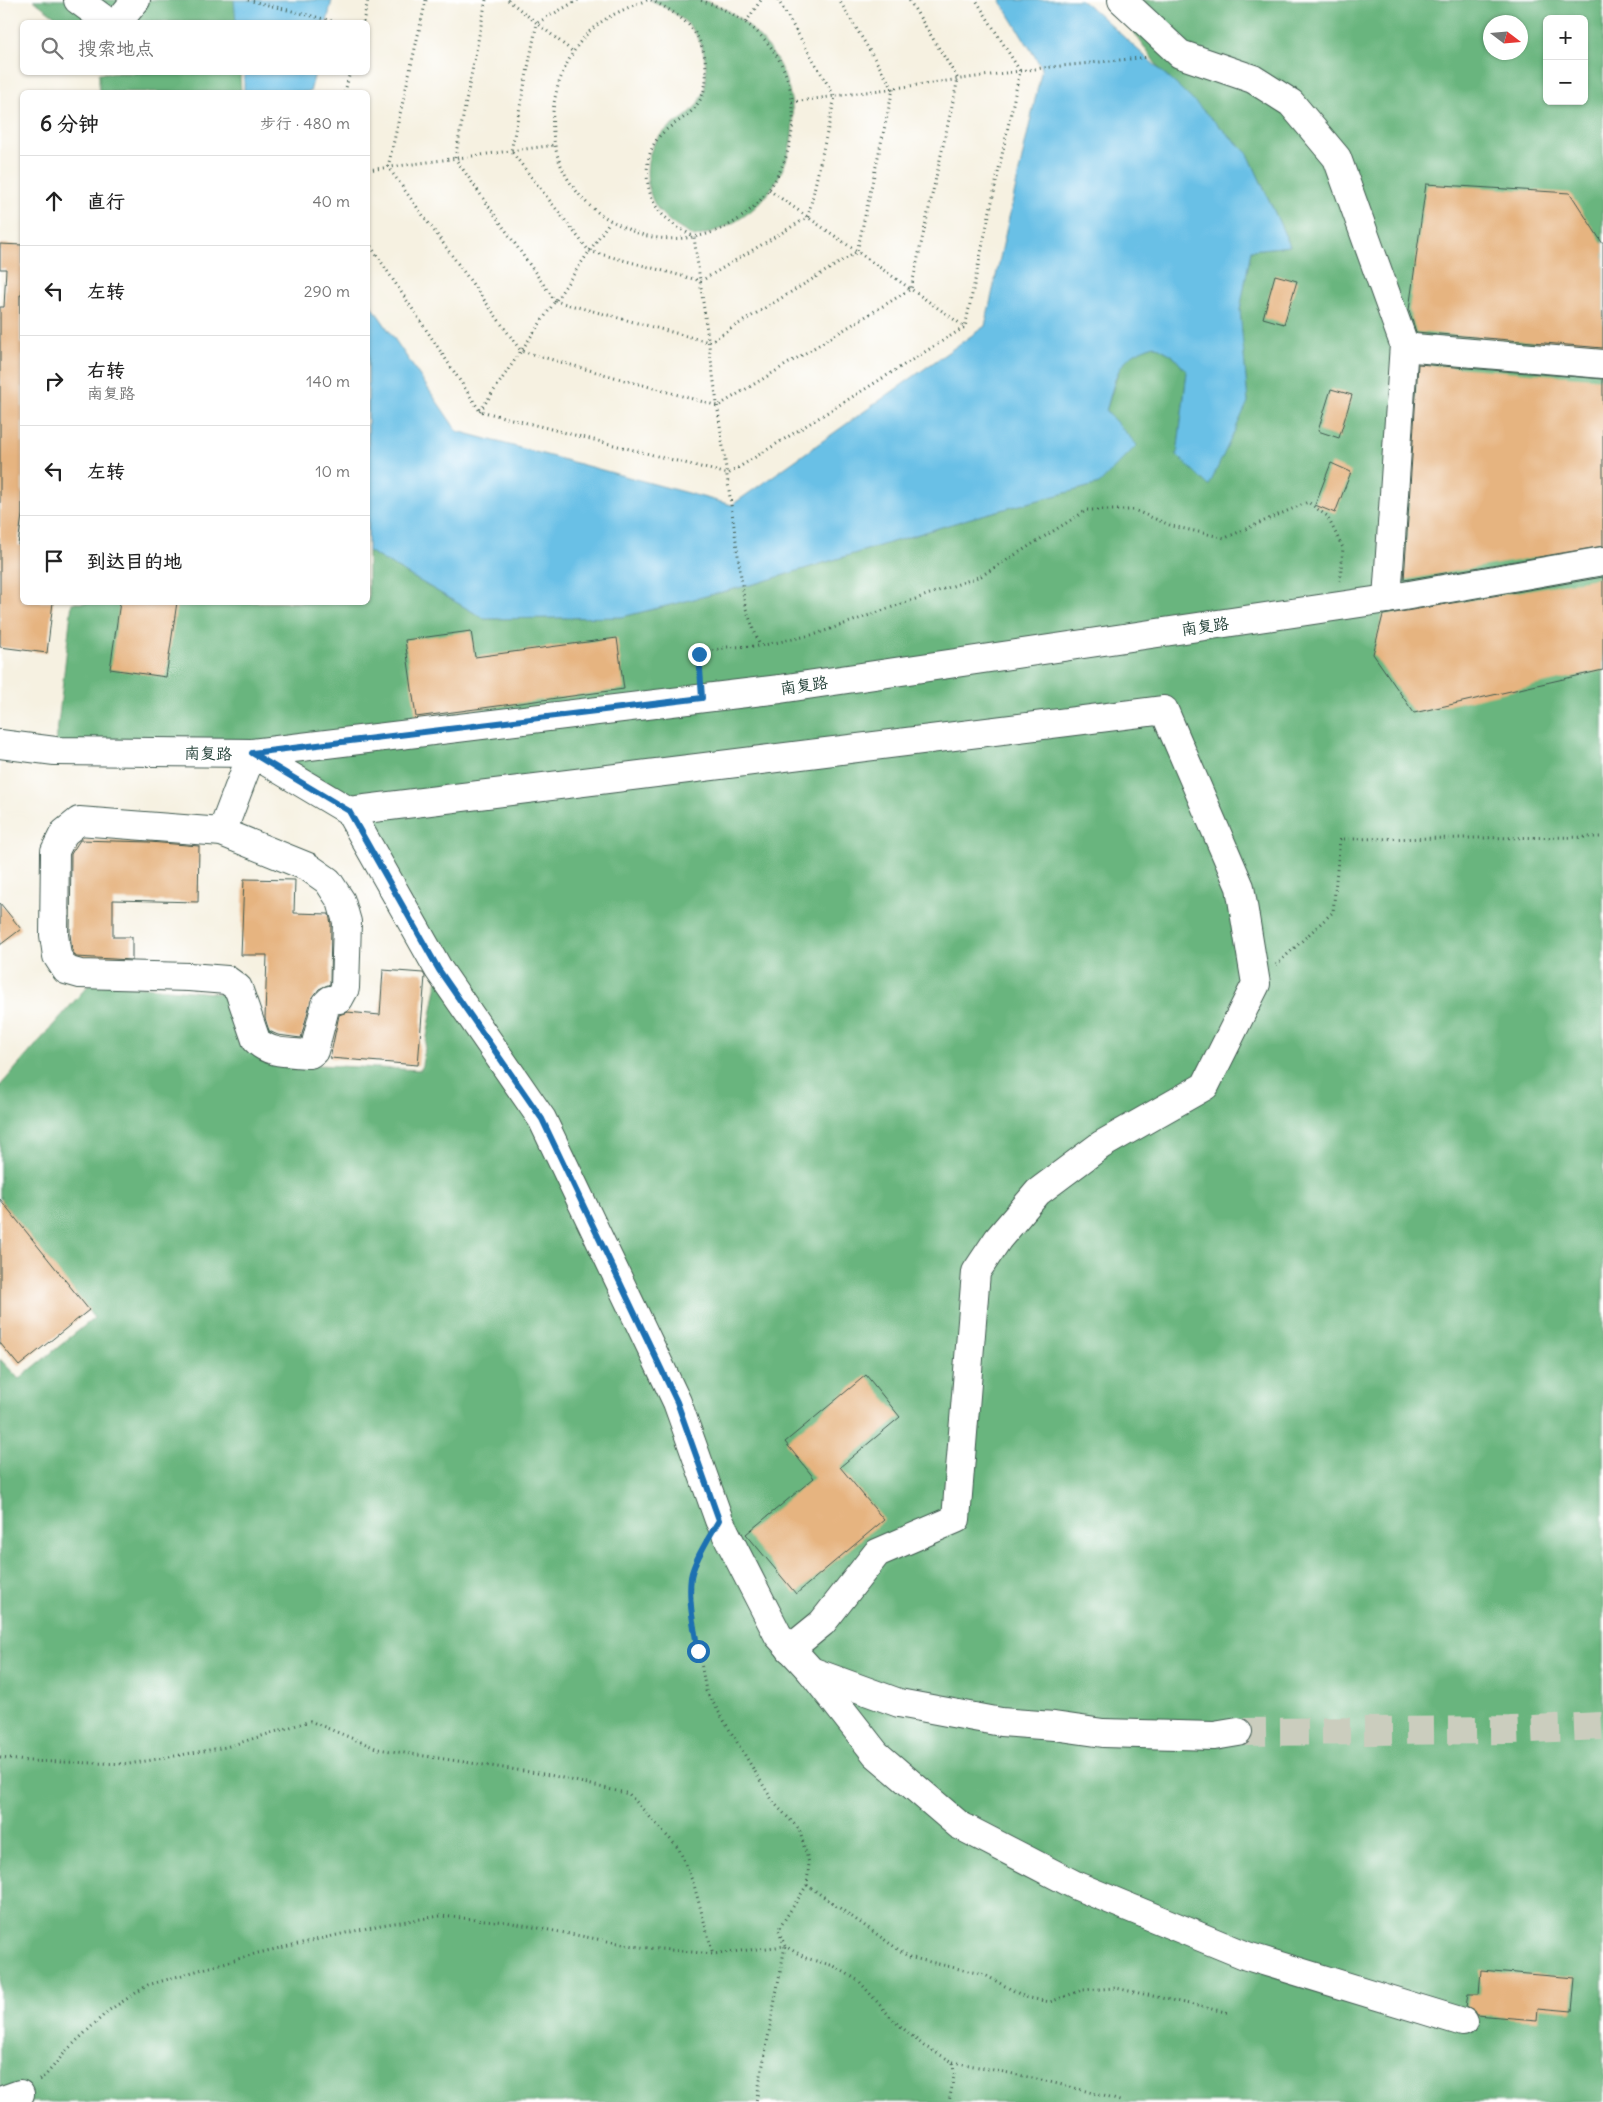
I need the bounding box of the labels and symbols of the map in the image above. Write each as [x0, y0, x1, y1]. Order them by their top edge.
north arrow [1483, 15, 1528, 60]
street label: 南复路 [1180, 613, 1230, 639]
route end [688, 643, 711, 666]
street label: 南复路 [779, 672, 829, 698]
street label: 南复路 [184, 743, 232, 763]
route start [687, 1640, 710, 1663]

